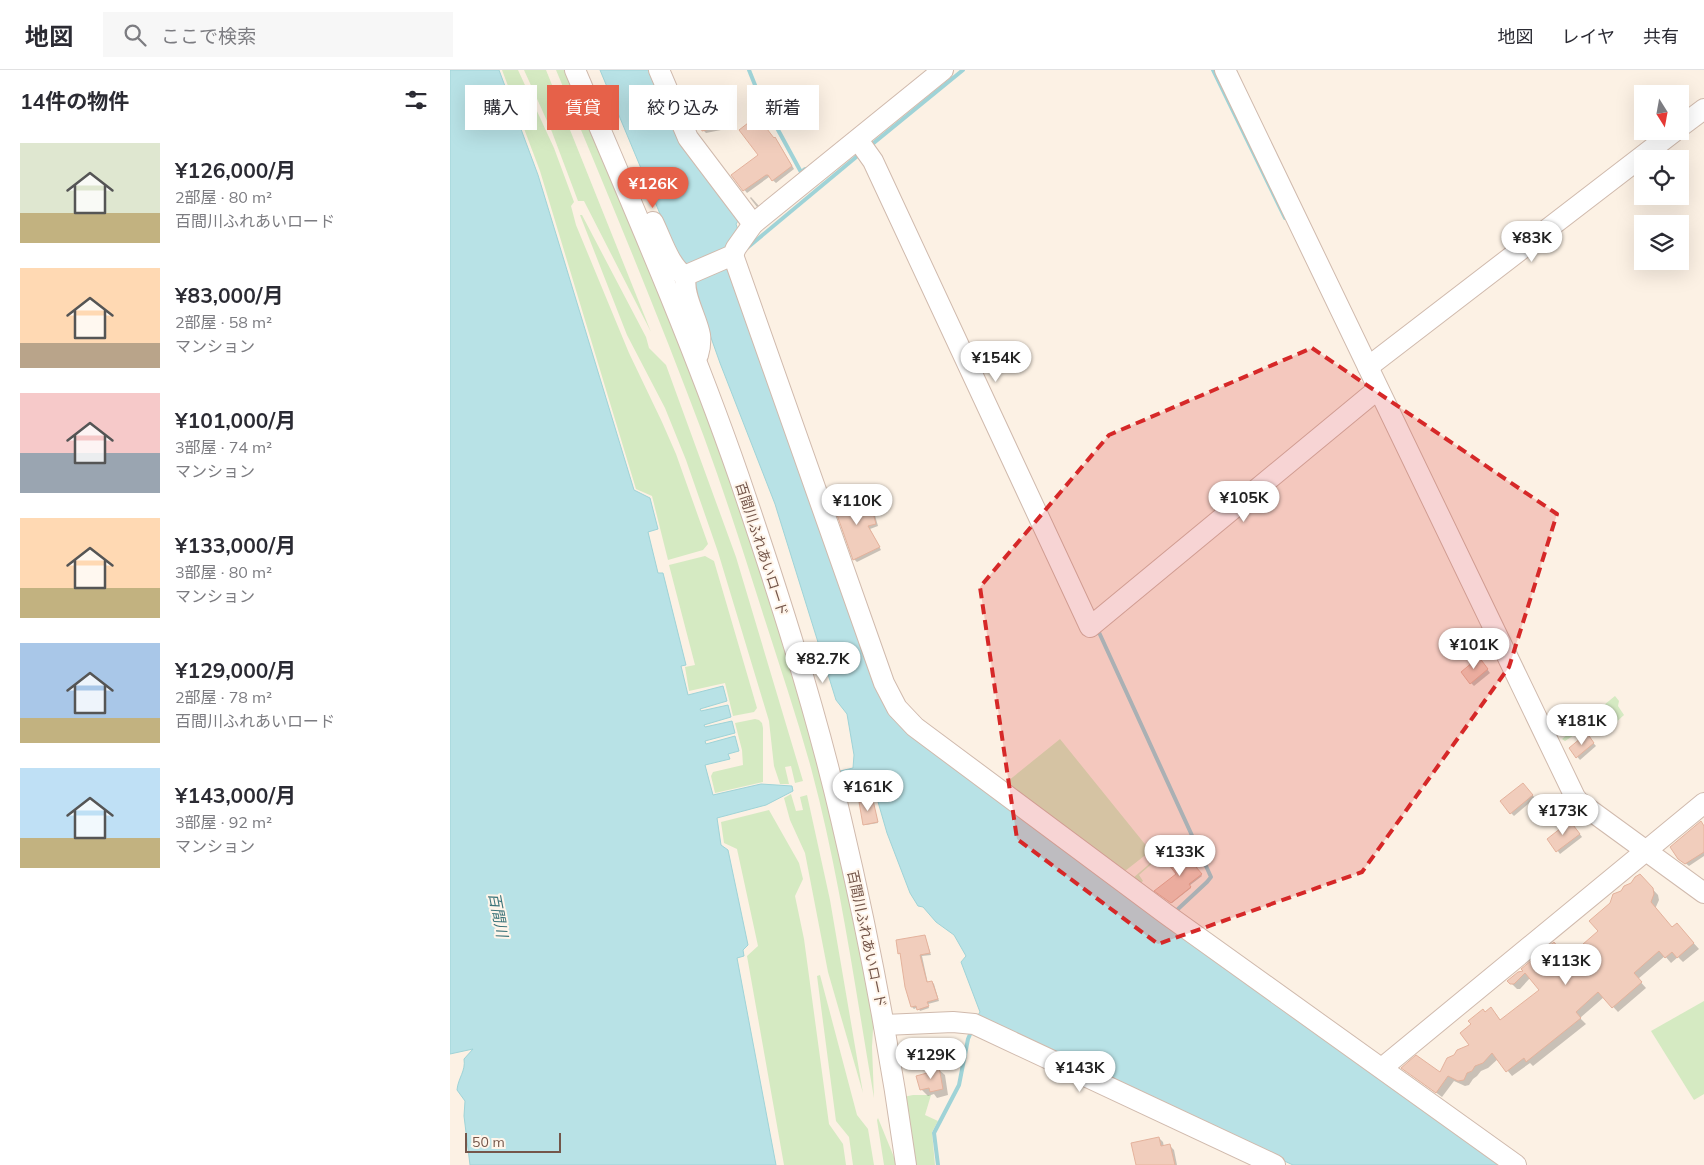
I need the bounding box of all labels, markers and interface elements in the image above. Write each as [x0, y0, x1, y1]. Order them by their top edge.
search box [103, 12, 453, 57]
text: 地図 [25, 21, 73, 51]
icon: search [121, 21, 149, 49]
text: ここで検索 [161, 24, 256, 48]
text: 地図 [1498, 25, 1534, 48]
text: レイヤ [1562, 25, 1615, 48]
text: 共有 [1643, 25, 1679, 48]
chip: 購入 [465, 85, 537, 130]
chip: 賃貸 [547, 85, 619, 130]
chip: 絞り込み [629, 85, 737, 130]
chip: 新着 [747, 85, 819, 130]
north arrow [1634, 85, 1689, 140]
map controls [1634, 85, 1689, 270]
icon: filters [402, 86, 430, 114]
text: 14件の物件 [20, 88, 129, 114]
button: locate [1634, 150, 1689, 205]
text: ¥126,000/月 [175, 157, 296, 183]
icon: home [60, 163, 120, 223]
pin: ¥126K [618, 166, 688, 209]
text: ¥126K [628, 173, 678, 193]
text: 2部屋 · 80 m² [175, 187, 272, 207]
text: 百間川ふれあいロード [175, 211, 335, 231]
button: layers [1634, 215, 1689, 270]
pin: ¥83K [1502, 220, 1562, 263]
text: ¥83K [1512, 227, 1552, 247]
text: ¥83,000/月 [175, 282, 283, 308]
icon: home [60, 288, 120, 348]
text: 2部屋 · 58 m² [175, 312, 272, 332]
text: マンション [175, 336, 255, 356]
pin: ¥154K [961, 340, 1031, 383]
text: ¥154K [971, 347, 1021, 367]
text: ¥101,000/月 [175, 407, 296, 433]
icon: home [60, 413, 120, 473]
text: 3部屋 · 74 m² [175, 437, 272, 457]
text: マンション [175, 461, 255, 481]
street label: 百間川ふれあいロード [732, 480, 792, 618]
pin: ¥105K [1209, 480, 1279, 523]
pin: ¥110K [822, 484, 892, 526]
text: ¥105K [1219, 487, 1269, 507]
text: ¥110K [832, 490, 882, 510]
text: ¥133,000/月 [175, 532, 296, 558]
icon: home [60, 538, 120, 598]
text: 3部屋 · 80 m² [175, 562, 272, 582]
text: マンション [175, 586, 255, 606]
pin: ¥101K [1439, 628, 1509, 670]
text: ¥101K [1449, 634, 1499, 654]
pin: ¥82.7K [782, 642, 864, 684]
text: ¥82.7K [796, 648, 850, 668]
text: ¥129,000/月 [175, 657, 296, 683]
icon: home [60, 663, 120, 723]
text: 2部屋 · 78 m² [175, 687, 272, 707]
pin: ¥181K [1547, 704, 1617, 746]
text: ¥181K [1557, 710, 1607, 730]
text: 百間川ふれあいロード [175, 711, 335, 731]
pin: ¥161K [833, 770, 903, 812]
text: ¥161K [843, 776, 893, 796]
text: ¥143,000/月 [175, 782, 296, 808]
icon: home [60, 788, 120, 848]
pin: ¥173K [1528, 794, 1598, 836]
text: ¥173K [1538, 800, 1588, 820]
text: 3部屋 · 92 m² [175, 812, 272, 832]
pin: ¥133K [1145, 834, 1215, 877]
text: マンション [175, 836, 255, 856]
text: ¥133K [1155, 841, 1205, 861]
street label: 百間川ふれあいロード [844, 869, 890, 1009]
water label: 百間川 [485, 891, 512, 941]
pin: ¥113K [1531, 944, 1601, 986]
text: ¥113K [1541, 950, 1591, 970]
pin: ¥129K [896, 1038, 966, 1080]
text: ¥129K [906, 1044, 956, 1064]
pin: ¥143K [1045, 1050, 1115, 1093]
text: ¥143K [1055, 1057, 1105, 1077]
scale bar [465, 1130, 561, 1153]
text: 50 m [472, 1133, 505, 1151]

